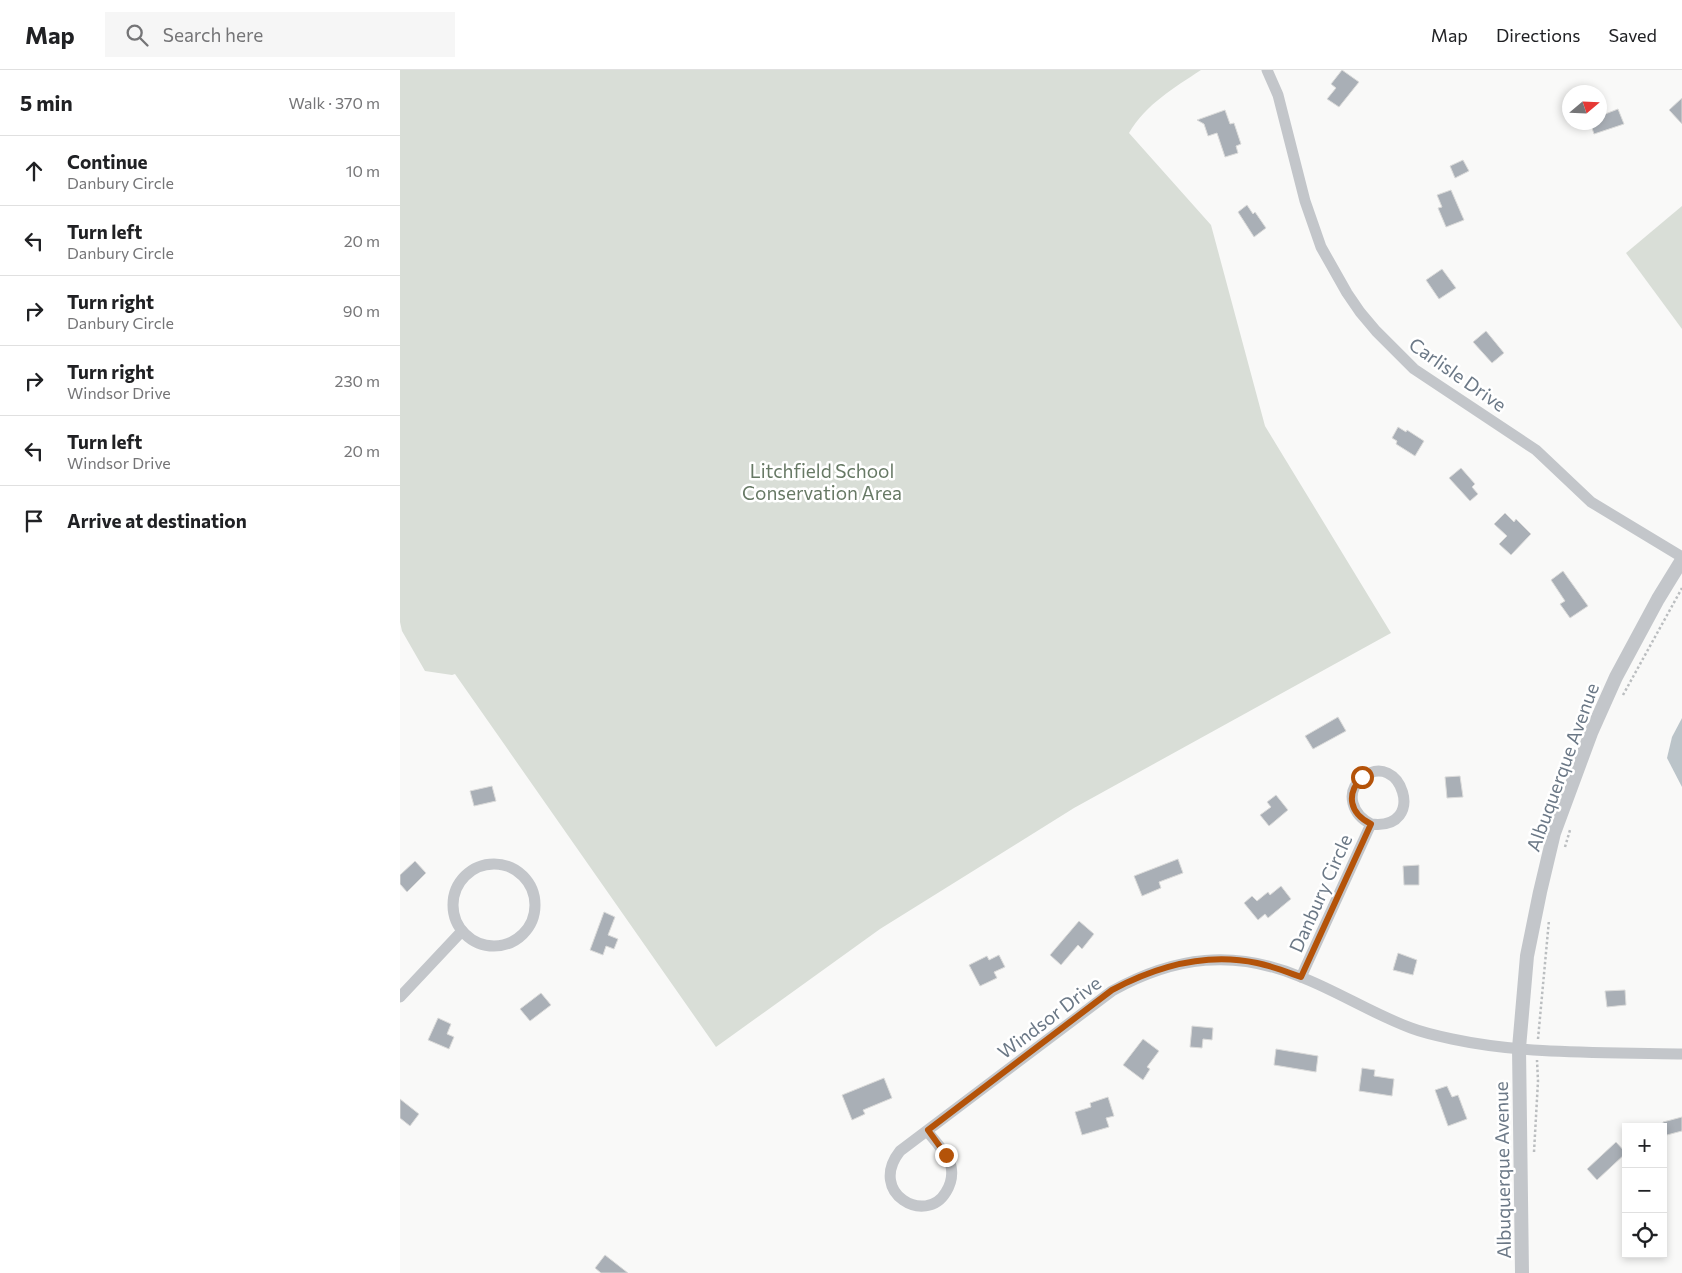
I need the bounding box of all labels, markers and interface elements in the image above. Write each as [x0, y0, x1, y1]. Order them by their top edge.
search box [105, 12, 455, 57]
text: Map [25, 20, 75, 49]
icon: search [123, 21, 151, 49]
text: Search here [163, 23, 263, 46]
text: Map [1431, 24, 1468, 46]
text: Directions [1496, 24, 1580, 46]
text: Saved [1608, 24, 1657, 46]
north arrow [1562, 85, 1607, 130]
text: 5 min [20, 90, 73, 115]
text: Walk · 370 m [289, 93, 380, 112]
text: Continue [67, 150, 147, 173]
icon: ahead [20, 157, 48, 185]
text: 10 m [346, 161, 380, 180]
text: Danbury Circle [67, 173, 174, 192]
text: Turn left [67, 220, 142, 243]
icon: left [20, 227, 48, 255]
text: 20 m [344, 231, 380, 250]
text: Danbury Circle [67, 243, 174, 262]
text: Turn right [67, 290, 154, 313]
icon: right [20, 297, 48, 325]
text: 90 m [343, 301, 380, 320]
text: Danbury Circle [67, 313, 174, 332]
street label: Carlisle Drive [1405, 332, 1511, 416]
text: Turn right [67, 360, 154, 383]
icon: right [20, 367, 48, 395]
text: 230 m [335, 371, 380, 390]
text: Windsor Drive [67, 383, 171, 402]
text: Turn left [67, 430, 142, 453]
icon: left [20, 437, 48, 465]
text: 20 m [344, 441, 380, 460]
text: Windsor Drive [67, 453, 171, 472]
park label: Litchfield School Conservation Area [742, 459, 902, 504]
icon: arrive [20, 507, 48, 535]
text: Arrive at destination [67, 509, 247, 532]
street label: Albuquerque Avenue [1521, 680, 1603, 854]
route start [1351, 766, 1374, 789]
street label: Danbury Circle [1284, 830, 1356, 956]
street label: Windsor Drive [993, 971, 1105, 1063]
street label: Albuquerque Avenue [1489, 1081, 1515, 1259]
map controls [1622, 1123, 1667, 1258]
button: + [1622, 1123, 1667, 1168]
route end [935, 1144, 958, 1167]
button: − [1622, 1168, 1667, 1213]
button: locate [1622, 1213, 1667, 1258]

